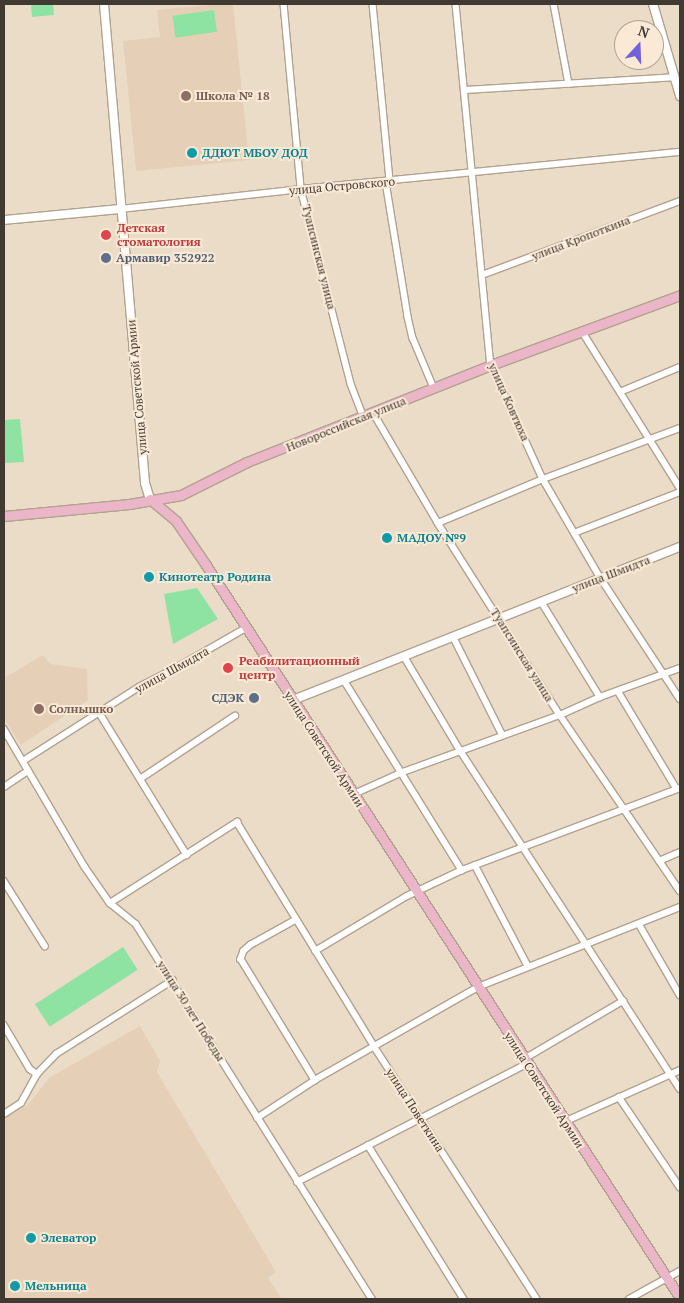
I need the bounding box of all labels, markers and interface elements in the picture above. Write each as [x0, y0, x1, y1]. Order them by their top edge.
north arrow [614, 20, 664, 70]
text: N [636, 21, 652, 42]
place label: Школа № 18 [196, 89, 270, 103]
marker: Школа № 18 [180, 90, 192, 102]
place label: ДДЮТ МБОУ ДОД [202, 146, 308, 160]
marker: ДДЮТ МБОУ ДОД [186, 147, 198, 159]
street label: улица Островского [288, 174, 396, 198]
street label: Туапсинская улица [299, 203, 339, 311]
street label: улица Кропоткина [530, 213, 632, 263]
place label: Детская стоматология [117, 221, 201, 249]
marker: Детская стоматология [99, 228, 113, 242]
place label: Армавир 352922 [116, 251, 214, 265]
marker: Армавир 352922 [100, 252, 112, 264]
street label: улица Советской Армии [124, 319, 150, 455]
street label: улица Ковтюха [485, 361, 533, 443]
street label: Новороссийская улица [284, 393, 408, 455]
place label: МАДОУ №9 [397, 531, 466, 545]
marker: МАДОУ №9 [381, 532, 393, 544]
street label: улица Шмидта [570, 553, 652, 595]
place label: Кинотеатр Родина [159, 570, 271, 584]
marker: Кинотеатр Родина [143, 571, 155, 583]
street label: Туапсинская улица [487, 606, 557, 704]
street label: улица Шмидта [133, 644, 211, 696]
place label: Реабилитационный центр [239, 654, 360, 682]
marker: Реабилитационный центр [221, 661, 235, 675]
street label: улица Советской Армии [281, 688, 367, 810]
place label: СДЭК [212, 691, 244, 705]
marker: СДЭК [248, 692, 260, 704]
place label: Солнышко [49, 702, 113, 716]
marker: Солнышко [33, 703, 45, 715]
street label: улица 30 лет Победы [154, 958, 228, 1064]
street label: улица Советской Армии [501, 1029, 587, 1151]
street label: улица Поветкина [383, 1065, 447, 1155]
place label: Элеватор [41, 1231, 96, 1245]
marker: Элеватор [25, 1232, 37, 1244]
place label: Мельница [25, 1279, 87, 1293]
marker: Мельница [9, 1280, 21, 1292]

